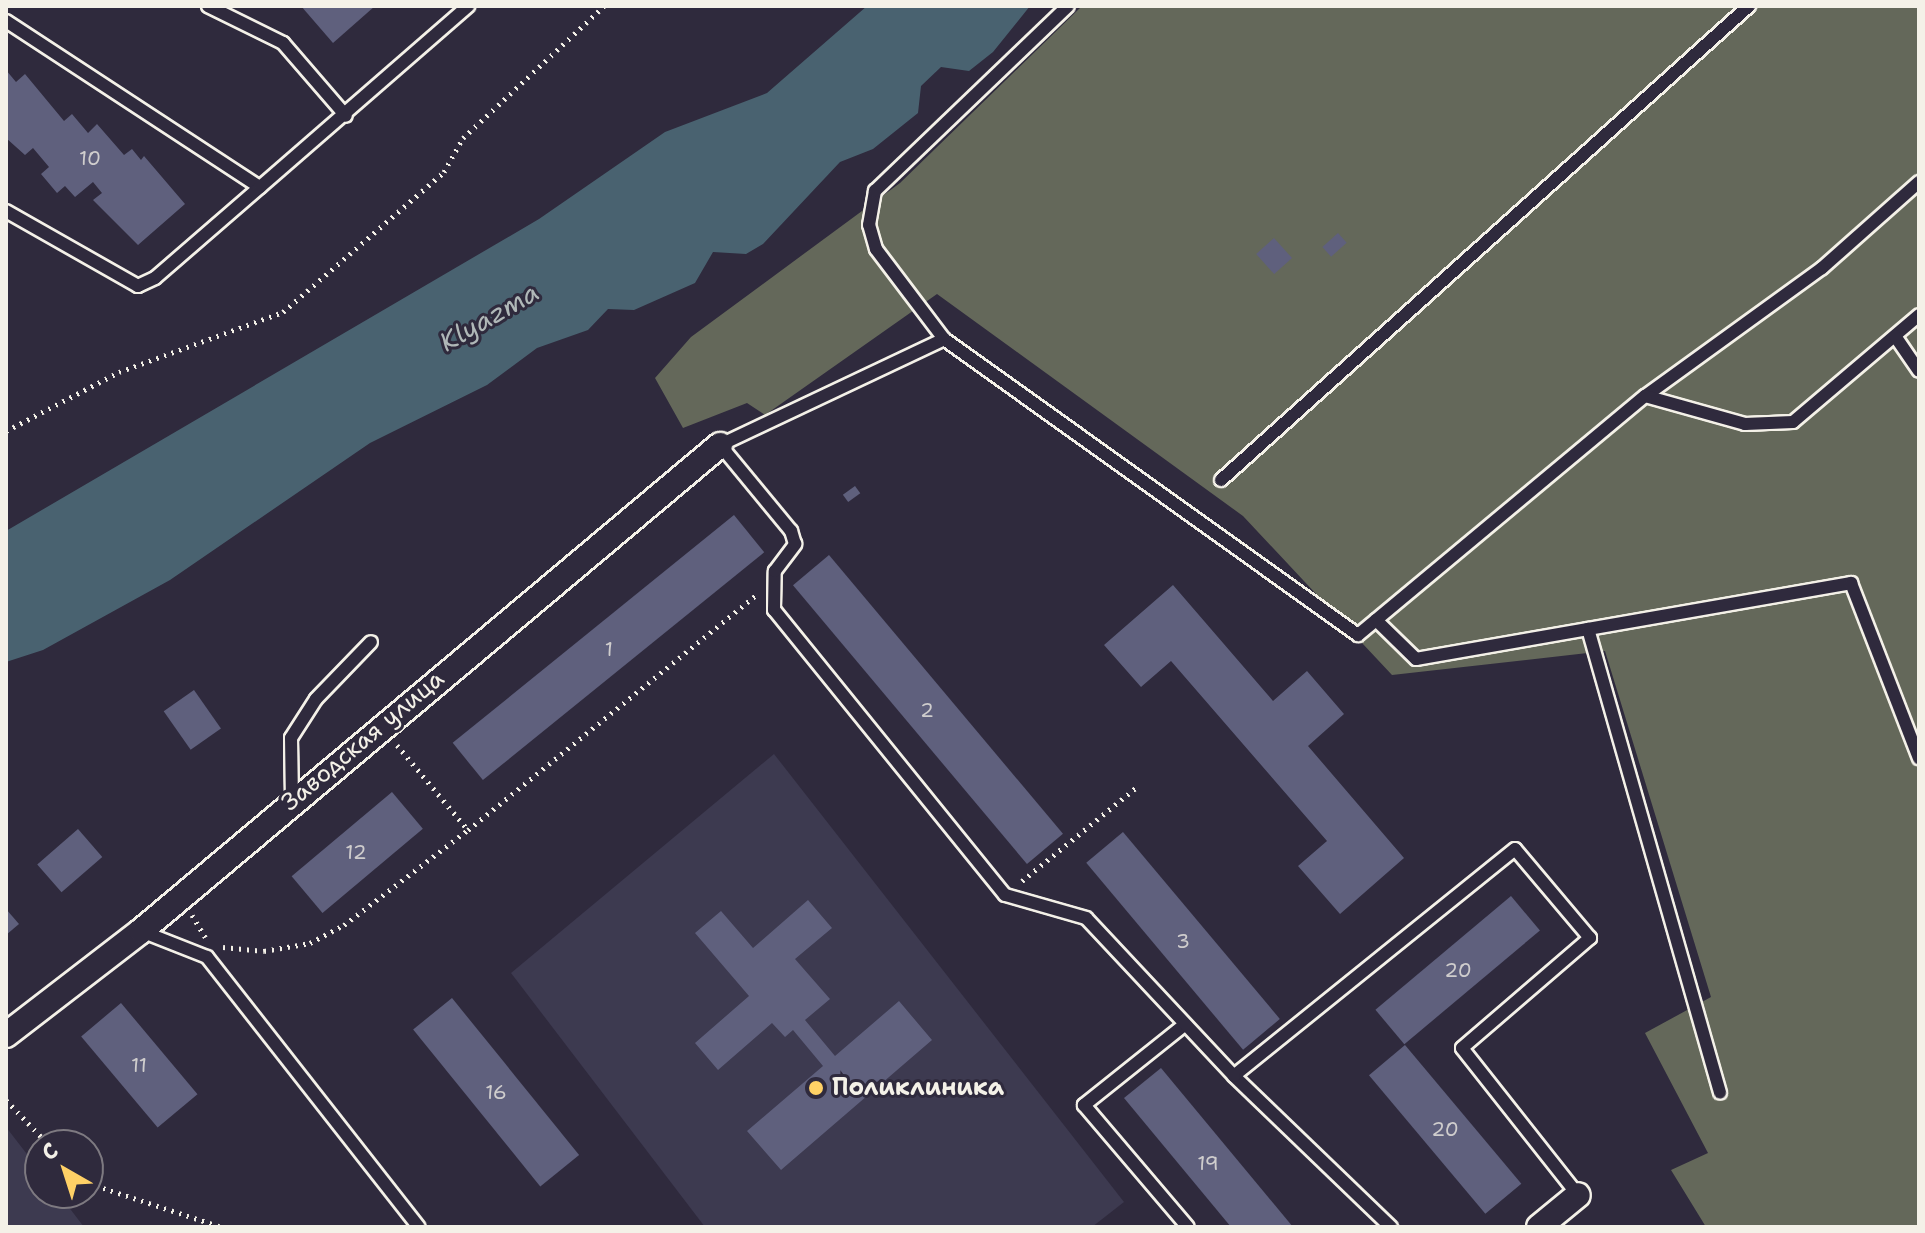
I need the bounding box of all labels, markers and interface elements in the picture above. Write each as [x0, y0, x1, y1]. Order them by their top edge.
house number: 10 [79, 146, 101, 170]
water label: Klyazma [434, 276, 544, 358]
house number: 1 [605, 637, 613, 661]
street label: Заводская улица [276, 665, 450, 817]
house number: 2 [920, 698, 934, 722]
house number: 12 [345, 840, 367, 864]
house number: 3 [1176, 929, 1190, 953]
house number: 20 [1444, 958, 1472, 982]
house number: 11 [131, 1053, 147, 1077]
place label: Поликлиника [832, 1074, 1004, 1102]
marker: Поликлиника [807, 1079, 825, 1097]
house number: 16 [485, 1080, 507, 1104]
house number: 20 [1431, 1117, 1459, 1141]
north arrow [24, 1129, 104, 1209]
text: С [35, 1136, 64, 1167]
house number: 19 [1197, 1151, 1219, 1175]

